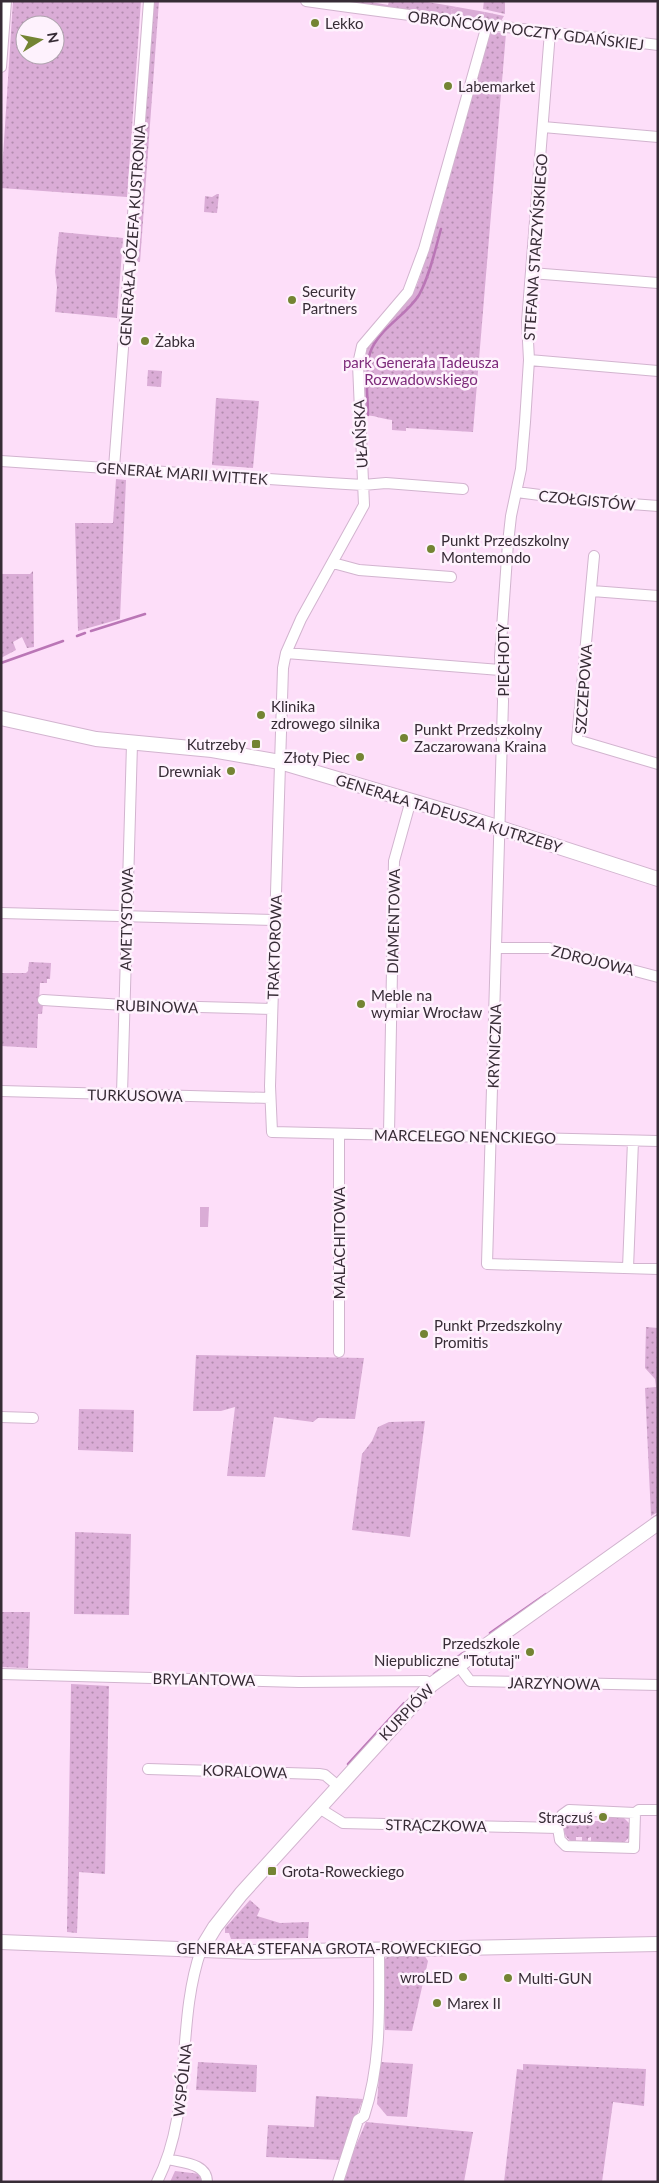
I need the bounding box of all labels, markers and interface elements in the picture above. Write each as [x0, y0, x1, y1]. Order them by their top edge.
street label: OBROŃCÓW POCZTY GDAŃSKIEJ [407, 7, 645, 53]
place label: Lekko [325, 14, 363, 32]
north arrow [15, 15, 65, 65]
marker: Lekko [309, 17, 321, 29]
text: N [44, 31, 63, 44]
place label: Labemarket [458, 77, 536, 95]
marker: Labemarket [442, 80, 454, 92]
street label: GENERAŁA JÓZEFA KUSTRONIA [115, 123, 149, 346]
street label: STEFANA STARZYŃSKIEGO [519, 153, 551, 341]
place label: Security Partners [302, 282, 357, 317]
marker: Security Partners [286, 294, 298, 306]
place label: Żabka [155, 332, 195, 350]
marker: Żabka [139, 335, 151, 347]
park label: park Generała Tadeusza Rozwadowskiego [343, 353, 499, 388]
street label: UŁAŃSKA [349, 398, 371, 469]
street label: GENERAŁ MARII WITTEK [96, 458, 269, 488]
street label: CZOŁGISTÓW [538, 486, 637, 514]
place label: Punkt Przedszkolny Montemondo [441, 531, 569, 566]
marker: Punkt Przedszkolny Montemondo [425, 543, 437, 555]
street label: PIECHOTY [494, 623, 512, 696]
street label: SZCZEPOWA [571, 642, 595, 735]
place label: Klinika zdrowego silnika [271, 697, 380, 732]
marker: Klinika zdrowego silnika [255, 709, 267, 721]
place label: Punkt Przedszkolny Zaczarowana Kraina [414, 720, 546, 755]
marker: Punkt Przedszkolny Zaczarowana Kraina [398, 732, 410, 744]
place label: Kutrzeby [187, 735, 246, 753]
marker: Kutrzeby [250, 738, 262, 750]
place label: Złoty Piec [284, 748, 350, 766]
marker: Złoty Piec [354, 751, 366, 763]
place label: Drewniak [158, 762, 221, 780]
marker: Drewniak [225, 765, 237, 777]
street label: GENERAŁA TADEUSZA KUTRZEBY [334, 770, 565, 856]
street label: AMETYSTOWA [116, 866, 136, 971]
street label: DIAMENTOWA [383, 867, 403, 974]
street label: TRAKTOROWA [263, 893, 285, 1000]
street label: ZDROJOWA [550, 941, 637, 979]
place label: Meble na wymiar Wrocław [371, 986, 482, 1021]
street label: RUBINOWA [115, 996, 199, 1016]
marker: Meble na wymiar Wrocław [355, 998, 367, 1010]
street label: KRYNICZNA [484, 1003, 505, 1089]
street label: TURKUSOWA [87, 1085, 184, 1105]
street label: MARCELEGO NENCKIEGO [374, 1125, 556, 1147]
street label: MALACHITOWA [330, 1186, 348, 1299]
place label: Punkt Przedszkolny Promitis [434, 1316, 562, 1351]
marker: Punkt Przedszkolny Promitis [418, 1328, 430, 1340]
place label: Przedszkole Niepubliczne "Totutaj" [374, 1634, 520, 1669]
marker: Przedszkole Niepubliczne "Totutaj" [524, 1646, 536, 1658]
street label: BRYLANTOWA [153, 1669, 256, 1689]
street label: JARZYNOWA [508, 1673, 601, 1693]
street label: KURPIÓW [375, 1680, 437, 1744]
street label: KORALOWA [202, 1761, 289, 1782]
place label: Strączuś [538, 1808, 593, 1826]
marker: Strączuś [597, 1811, 609, 1823]
street label: STRĄCZKOWA [385, 1815, 488, 1835]
place label: Grota-Roweckiego [282, 1862, 404, 1880]
marker: Grota-Roweckiego [266, 1865, 278, 1877]
street label: GENERAŁA STEFANA GROTA-ROWECKIEGO [177, 1939, 482, 1957]
place label: wroLED [400, 1968, 453, 1986]
place label: Multi-GUN [518, 1969, 592, 1987]
marker: wroLED [457, 1971, 469, 1983]
marker: Multi-GUN [502, 1972, 514, 1984]
place label: Marex II [447, 1994, 501, 2012]
marker: Marex II [431, 1997, 443, 2009]
street label: WSPÓLNA [169, 2041, 195, 2118]

